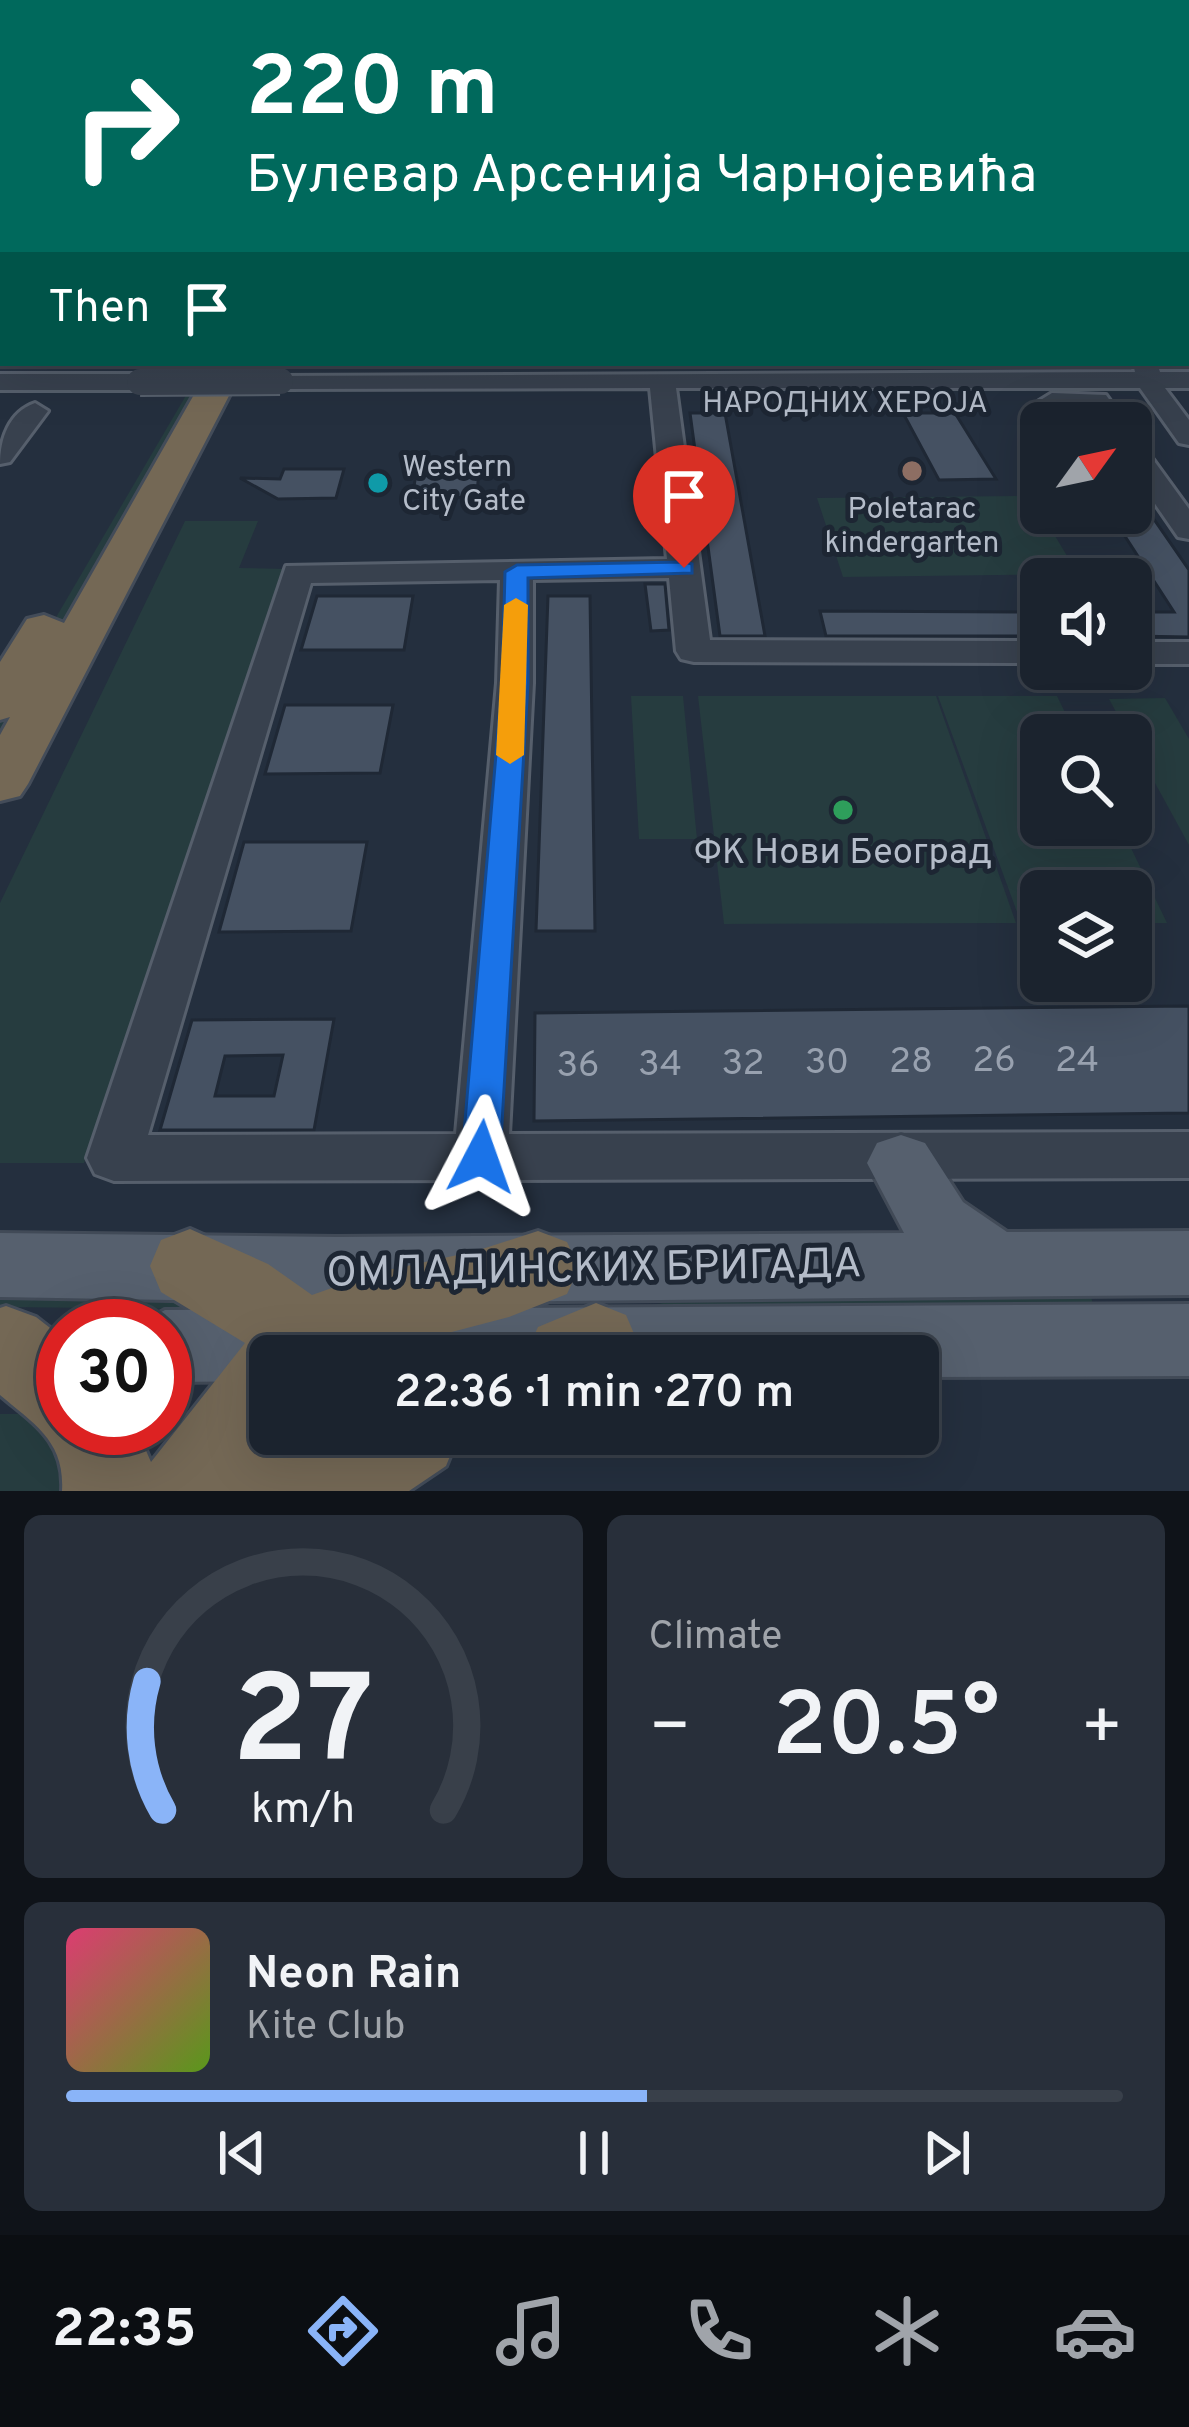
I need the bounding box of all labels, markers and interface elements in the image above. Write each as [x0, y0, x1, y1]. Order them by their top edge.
text: 220 m [246, 39, 499, 145]
icon: right [48, 48, 204, 204]
text: Булевар Арсенија Чарнојевића [246, 143, 1037, 212]
icon: arrive [174, 276, 240, 342]
text: Then [48, 281, 150, 338]
street label: НАРОДНИХ ХЕРОЈА [702, 386, 988, 423]
north arrow [1020, 402, 1152, 534]
map controls [1020, 402, 1152, 1002]
pin [633, 445, 735, 568]
place label: Western City Gate [402, 450, 526, 521]
marker: Poletarac kindergarten [899, 458, 925, 484]
icon: arrive [651, 463, 717, 529]
marker: Western City Gate [365, 470, 391, 496]
place label: Poletarac kindergarten [825, 492, 999, 563]
button: sound [1020, 558, 1152, 690]
button: search [1020, 714, 1152, 846]
marker: ФК Нови Београд [830, 797, 856, 823]
place label: ФК Нови Београд [694, 831, 992, 877]
button: layers [1020, 870, 1152, 1002]
house number: 26 [972, 1039, 1016, 1085]
house number: 24 [1055, 1039, 1099, 1085]
house number: 28 [889, 1040, 933, 1086]
house number: 30 [805, 1041, 849, 1087]
house number: 32 [722, 1042, 764, 1088]
house number: 34 [638, 1043, 682, 1089]
house number: 36 [556, 1044, 600, 1090]
position arrow [418, 1094, 544, 1220]
street label: ОМЛАДИНСКИХ БРИГАДА [326, 1239, 862, 1302]
speed limit sign: 30 [36, 1299, 192, 1455]
text: 22:36 · 1 min · 270 m [394, 1366, 794, 1423]
text: Climate [649, 1614, 782, 1663]
text: 27 [232, 1649, 374, 1807]
text: 20.5° [772, 1674, 1000, 1787]
text: − [649, 1689, 691, 1772]
text: + [1080, 1689, 1123, 1772]
text: km/h [251, 1783, 355, 1837]
text: Neon Rain [246, 1947, 462, 2004]
text: Kite Club [246, 2004, 405, 2053]
icon: previous [209, 2120, 275, 2186]
icon: pause [561, 2120, 627, 2186]
icon: next [914, 2120, 980, 2186]
icon: directions [301, 2289, 385, 2373]
icon: music [489, 2289, 573, 2373]
icon: phone [677, 2289, 761, 2373]
icon: climate [865, 2289, 949, 2373]
icon: car [1053, 2289, 1137, 2373]
text: 22:35 [52, 2297, 197, 2366]

